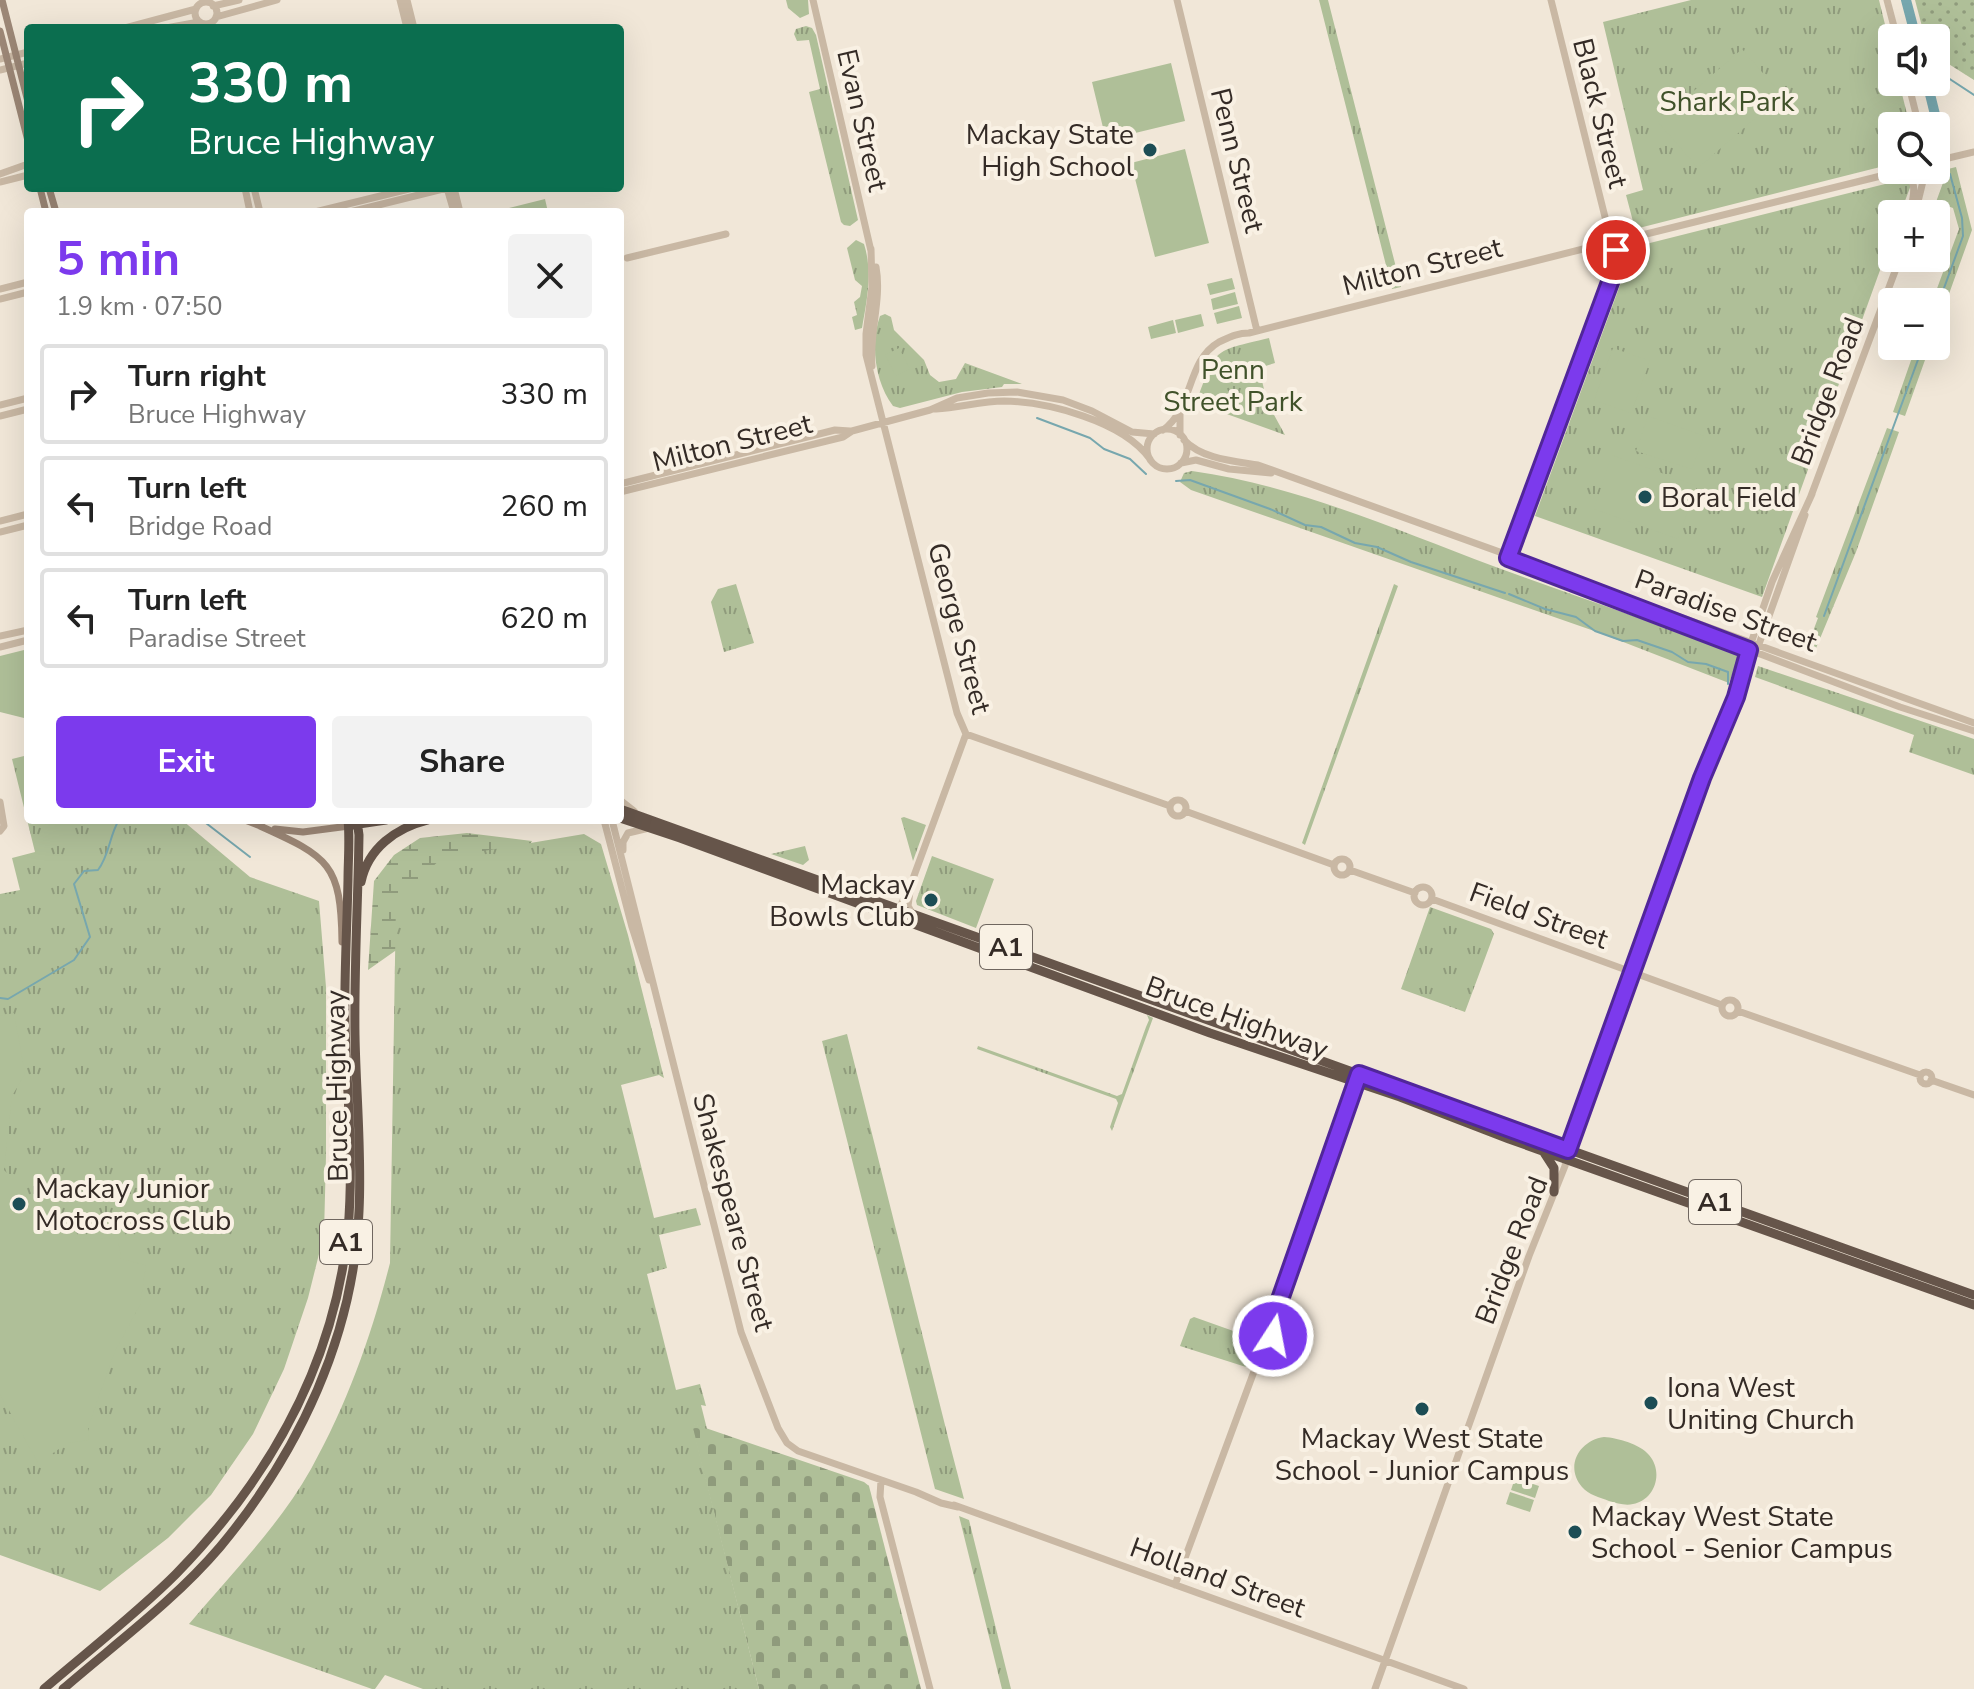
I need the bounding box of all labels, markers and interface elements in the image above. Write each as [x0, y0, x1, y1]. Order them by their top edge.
map controls [1878, 24, 1950, 360]
button: sound [1878, 24, 1950, 96]
street label: Black Street [1563, 35, 1637, 192]
text: 330 m [188, 45, 353, 122]
street label: Evan Street [827, 46, 897, 195]
icon: right [56, 56, 160, 160]
park label: Shark Park [1659, 83, 1796, 121]
street label: Penn Street [1201, 84, 1273, 237]
button: search [1878, 112, 1950, 184]
place label: Mackay State High School [966, 116, 1135, 186]
text: Bruce Highway [188, 118, 435, 167]
marker: Mackay State High School [1141, 141, 1159, 159]
button: + [1878, 200, 1950, 272]
pin [1582, 216, 1650, 284]
text: 5 min [56, 226, 180, 292]
icon: arrive [1594, 228, 1638, 272]
street label: Milton Street [1338, 229, 1506, 305]
button: close [508, 234, 592, 318]
button: − [1878, 288, 1950, 360]
text: 1.9 km · 07:50 [56, 289, 223, 324]
street label: Bridge Road [1782, 312, 1874, 471]
park label: Penn Street Park [1163, 351, 1304, 421]
text: Turn right [128, 356, 266, 397]
icon: right [60, 372, 104, 416]
text: 330 m [501, 374, 588, 415]
text: Bruce Highway [128, 397, 306, 432]
street label: Milton Street [648, 405, 816, 481]
text: Turn left [128, 468, 246, 509]
place label: Boral Field [1661, 479, 1797, 517]
icon: left [60, 484, 104, 528]
text: 260 m [501, 486, 588, 527]
marker: Boral Field [1636, 488, 1654, 506]
text: Bridge Road [128, 509, 272, 544]
street label: George Street [918, 539, 1000, 718]
street label: Paradise Street [1629, 560, 1822, 662]
text: Turn left [128, 580, 246, 621]
icon: left [60, 596, 104, 640]
text: 620 m [501, 598, 588, 639]
text: Paradise Street [128, 621, 306, 656]
button: Exit [56, 716, 316, 808]
button: Share [332, 716, 592, 808]
place label: Mackay Bowls Club [769, 866, 916, 936]
street label: Field Street [1464, 873, 1613, 959]
marker: Mackay Bowls Club [922, 891, 940, 909]
road number: A1 [980, 925, 1032, 969]
street label: Bruce Highway [1140, 967, 1334, 1069]
street label: Bruce Highway [316, 989, 358, 1182]
street label: Shakespeare Street [683, 1089, 783, 1335]
place label: Mackay Junior Motocross Club [35, 1170, 231, 1240]
street label: Bridge Road [1466, 1171, 1558, 1330]
road number: A1 [1689, 1180, 1741, 1224]
marker: Mackay Junior Motocross Club [10, 1195, 28, 1213]
road number: A1 [320, 1220, 372, 1264]
position arrow [1231, 1294, 1315, 1378]
place label: Iona West Uniting Church [1667, 1369, 1855, 1439]
marker: Iona West Uniting Church [1642, 1394, 1660, 1412]
marker: Mackay West State School - Junior Campus [1413, 1400, 1431, 1418]
place label: Mackay West State School - Junior Campus [1275, 1420, 1569, 1490]
place label: Mackay West State School - Senior Campus [1591, 1498, 1893, 1568]
marker: Mackay West State School - Senior Campus [1566, 1523, 1584, 1541]
street label: Holland Street [1125, 1529, 1311, 1627]

